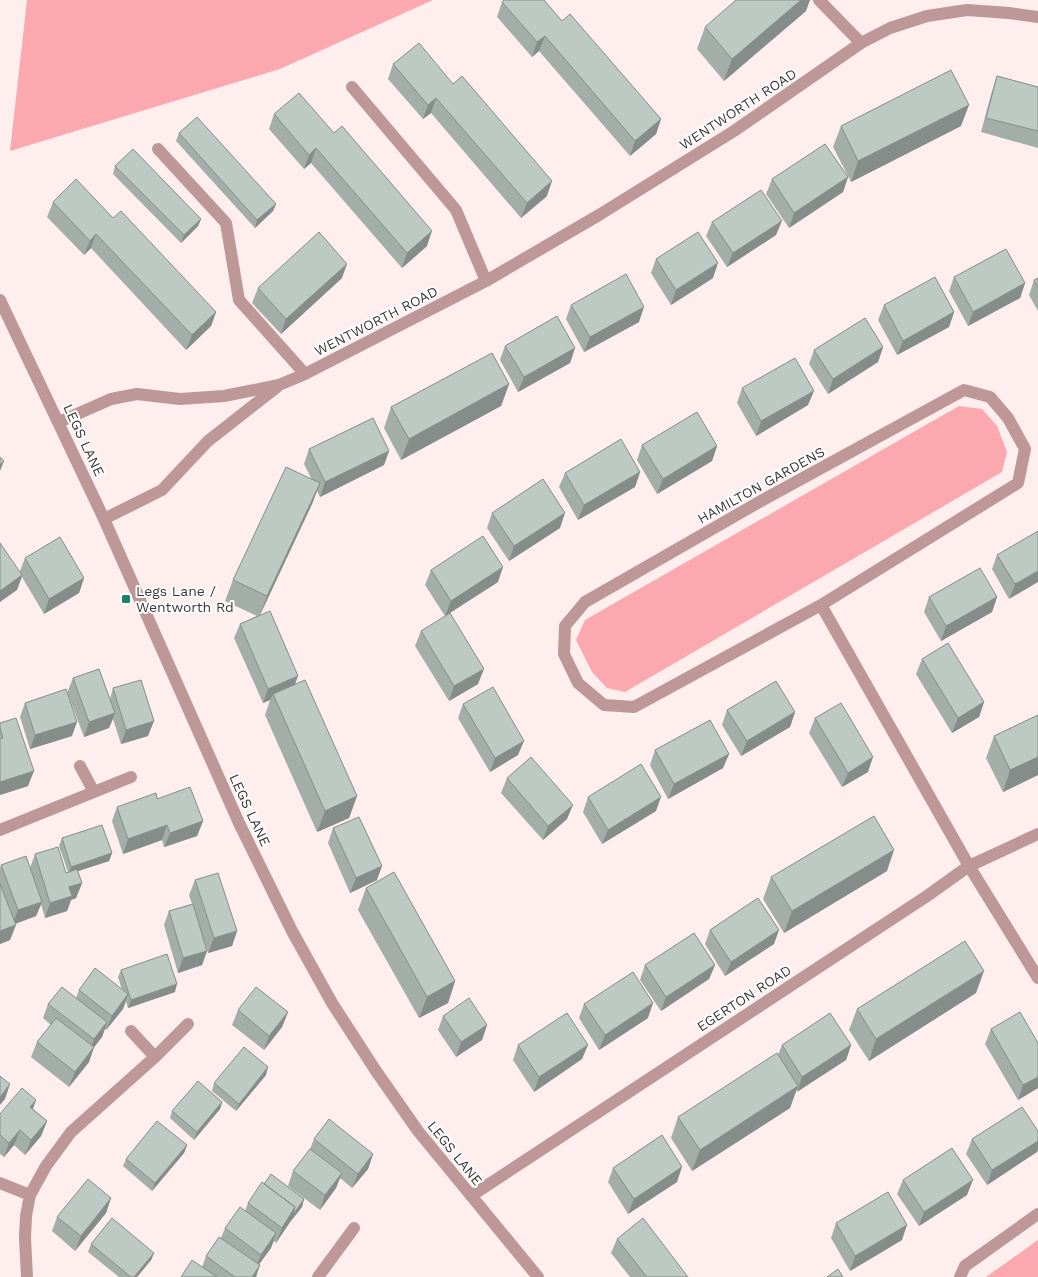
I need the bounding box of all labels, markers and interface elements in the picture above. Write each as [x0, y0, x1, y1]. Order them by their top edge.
street label: WENTWORTH ROAD [677, 65, 799, 153]
street label: WENTWORTH ROAD [312, 283, 440, 359]
street label: LEGS LANE [60, 401, 108, 479]
street label: HAMILTON GARDENS [695, 443, 827, 527]
place label: Legs Lane / Wentworth Rd [136, 583, 234, 615]
marker: Legs Lane / Wentworth Rd [120, 593, 132, 605]
street label: LEGS LANE [226, 771, 274, 849]
street label: EGERTON ROAD [694, 962, 794, 1034]
street label: LEGS LANE [424, 1118, 486, 1188]

